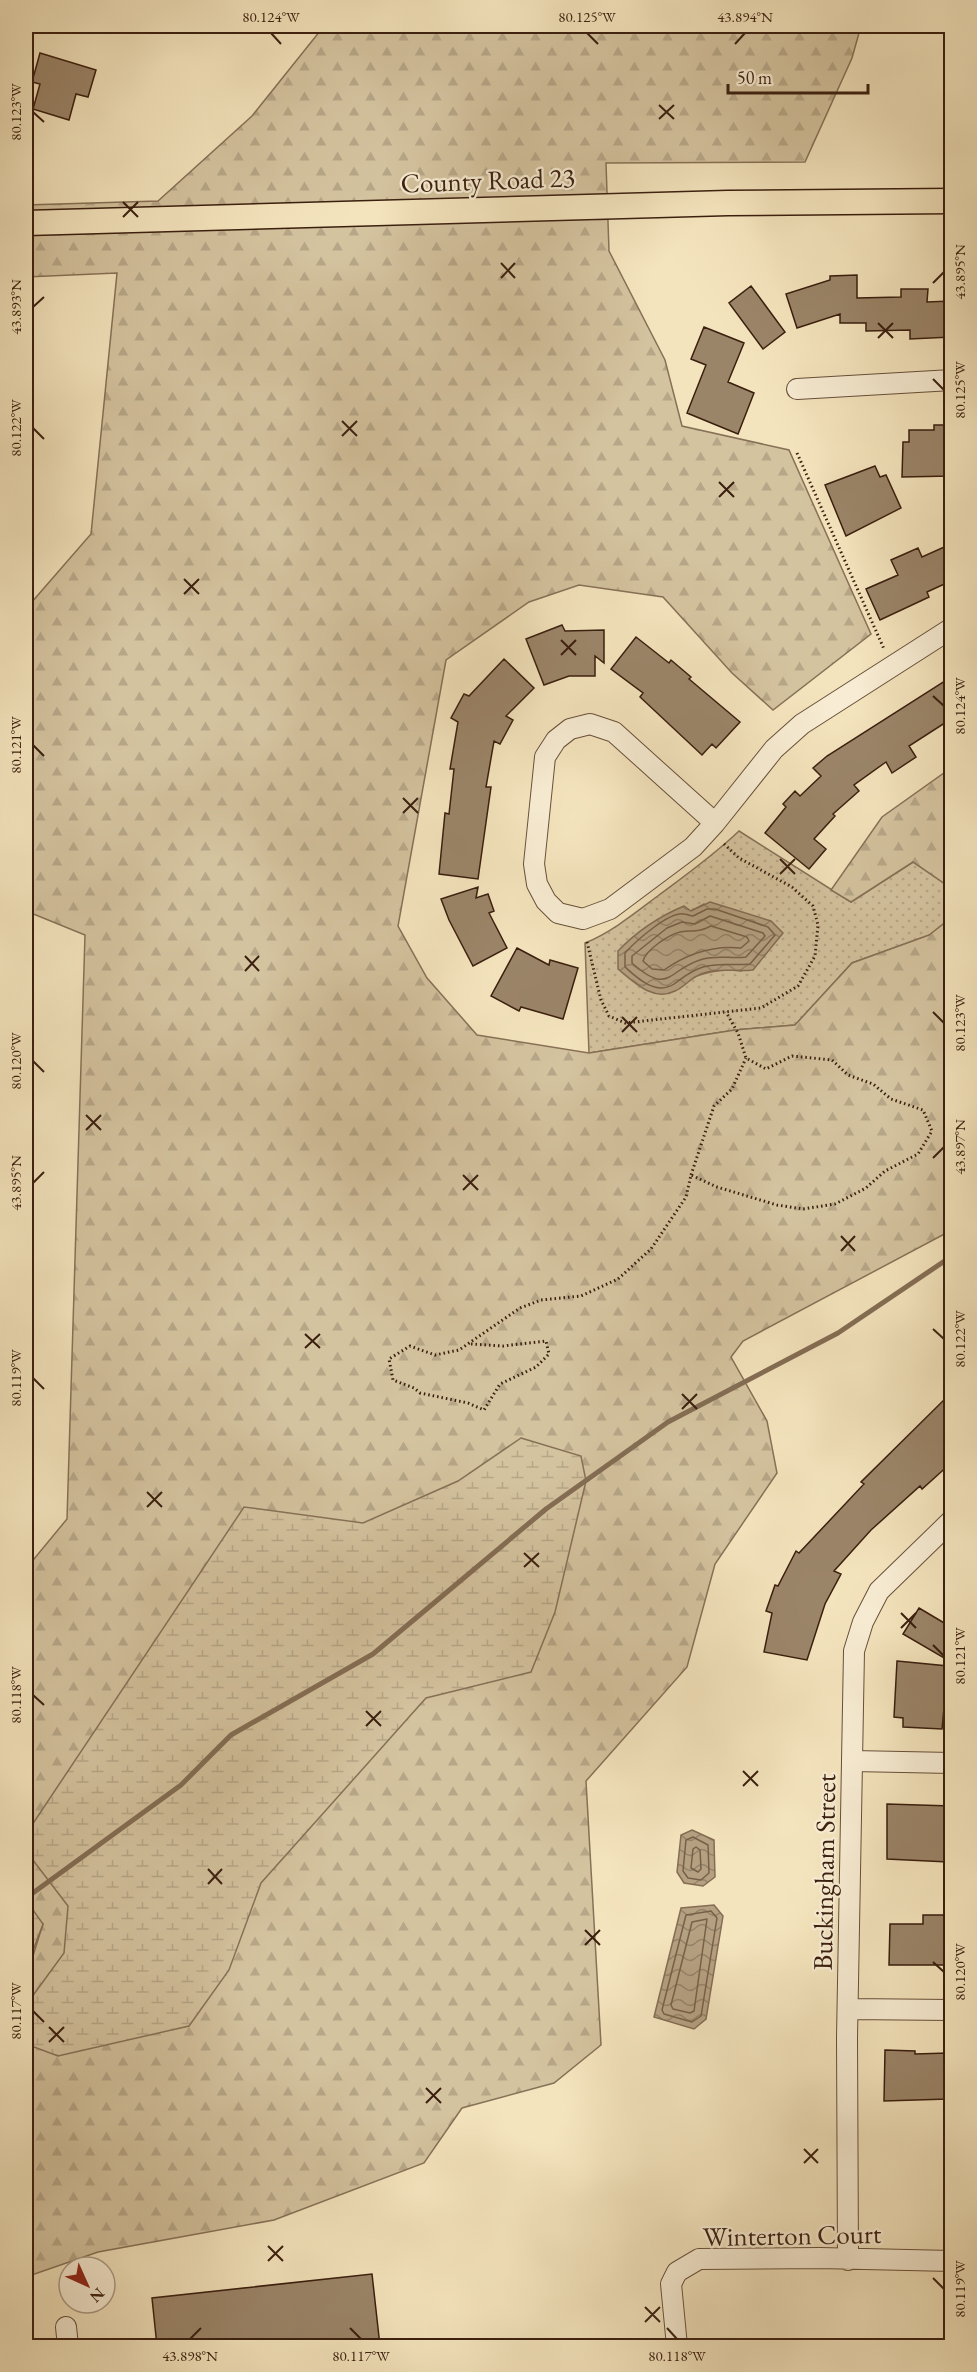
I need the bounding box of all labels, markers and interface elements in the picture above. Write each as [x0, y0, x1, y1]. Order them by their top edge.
text: 80.124°W [242, 7, 300, 26]
text: 80.125°W [558, 7, 616, 26]
text: 43.894°N [717, 7, 773, 26]
scale bar [728, 57, 868, 95]
text: 50 m [737, 66, 772, 89]
text: 80.123°W [6, 83, 25, 141]
street label: County Road 23 [400, 159, 576, 201]
text: 43.895°N [950, 244, 969, 300]
text: 43.893°N [6, 279, 25, 335]
text: 80.125°W [950, 361, 969, 419]
text: 80.122°W [6, 399, 25, 457]
text: 80.124°W [950, 677, 969, 735]
text: 80.121°W [6, 716, 25, 774]
text: 80.123°W [950, 994, 969, 1052]
text: 80.120°W [6, 1032, 25, 1090]
text: 43.897°N [950, 1119, 969, 1175]
text: 43.895°N [6, 1155, 25, 1211]
text: 80.122°W [950, 1310, 969, 1368]
text: 80.119°W [6, 1349, 25, 1407]
text: 80.121°W [950, 1627, 969, 1685]
text: 80.118°W [6, 1666, 25, 1724]
street label: Buckingham Street [805, 1773, 843, 1971]
text: 80.120°W [950, 1943, 969, 2001]
text: 80.117°W [6, 1982, 25, 2040]
street label: Winterton Court [702, 2216, 882, 2254]
north arrow [57, 2255, 117, 2315]
text: 80.119°W [950, 2260, 969, 2318]
text: N [85, 2283, 109, 2307]
text: 43.898°N [162, 2346, 218, 2365]
text: 80.117°W [332, 2346, 390, 2365]
text: 80.118°W [648, 2346, 706, 2365]

